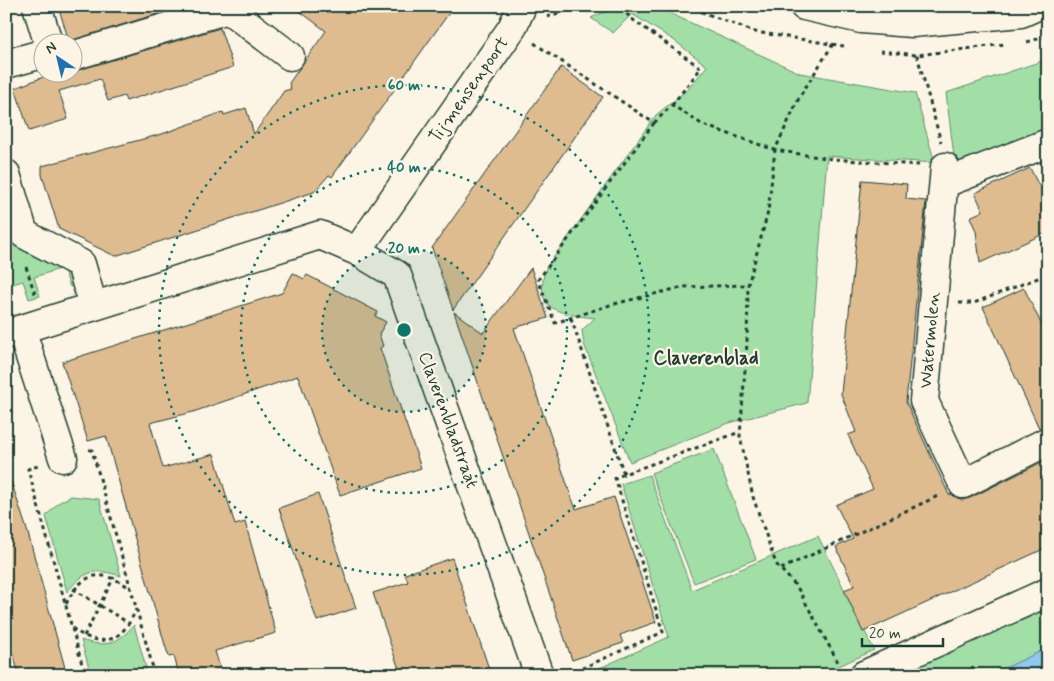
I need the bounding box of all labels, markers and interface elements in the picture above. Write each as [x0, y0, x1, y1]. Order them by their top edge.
north arrow [32, 32, 82, 82]
street label: Tijmensenpoort [423, 32, 515, 148]
text: N [42, 38, 60, 58]
text: 60 m [388, 76, 420, 96]
text: 40 m [387, 158, 421, 178]
text: 20 m [388, 239, 420, 259]
street label: Watermolen [914, 291, 946, 389]
centre of rings [395, 321, 413, 339]
district label: Claverenblad [653, 346, 759, 371]
street label: Claverenbladstraat [412, 348, 484, 492]
scale bar [862, 616, 943, 648]
text: 20 m [869, 624, 901, 644]

